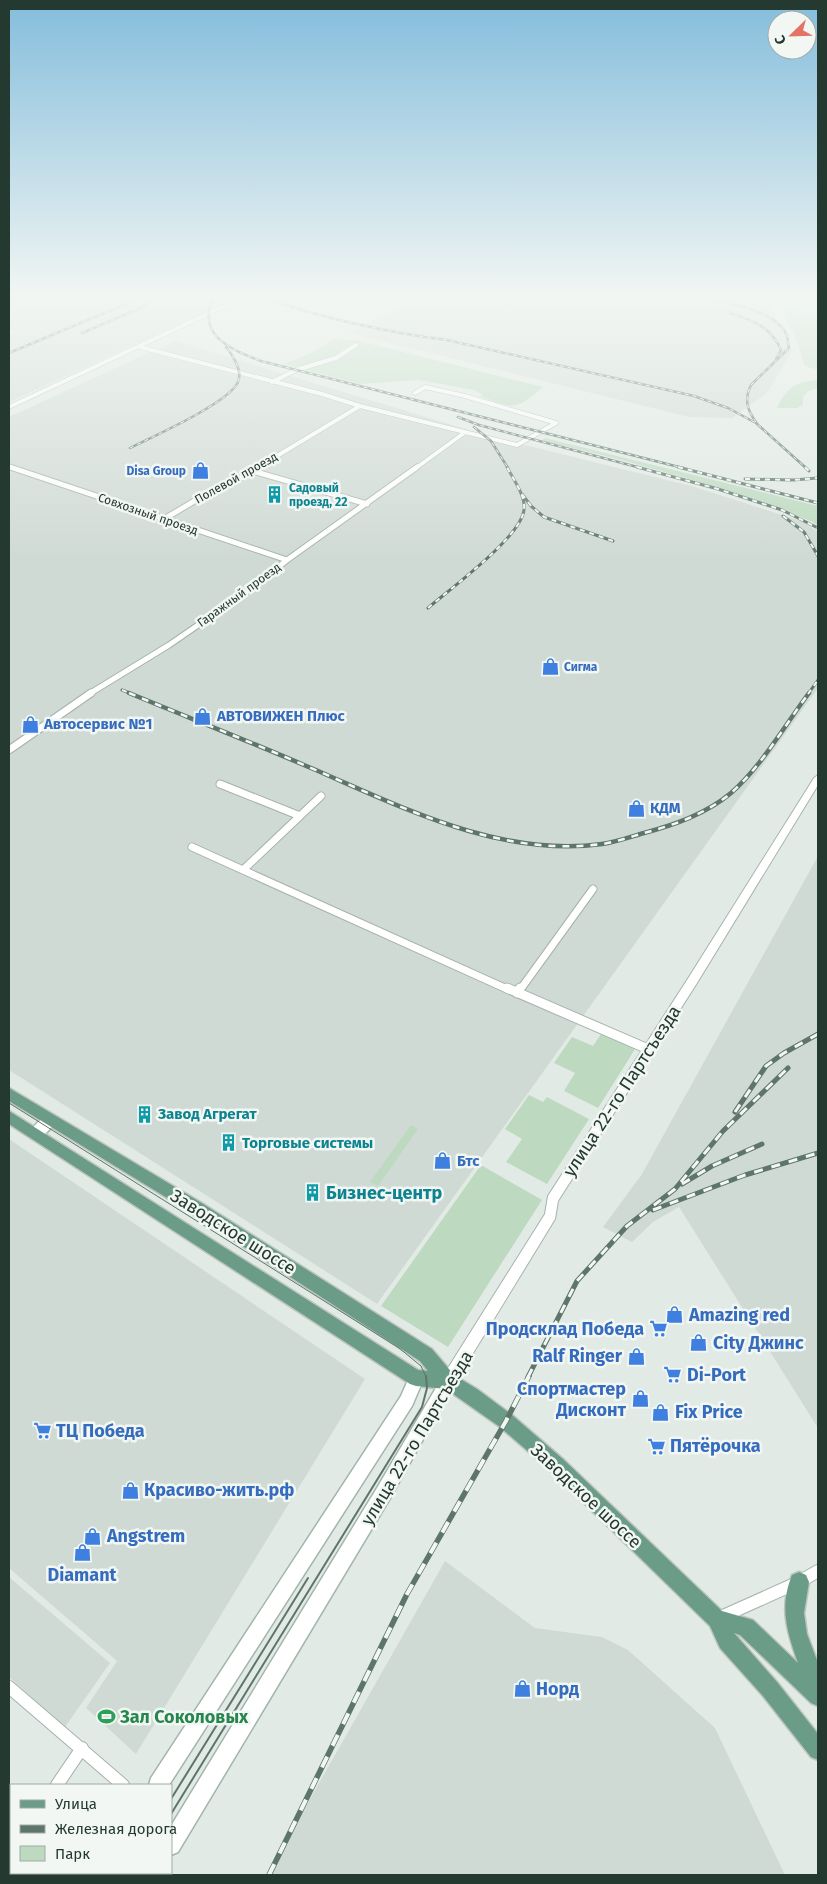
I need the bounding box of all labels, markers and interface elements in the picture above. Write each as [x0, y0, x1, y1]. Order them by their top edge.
north arrow [767, 10, 817, 60]
text: С [771, 33, 790, 47]
street label: Полевой проезд [192, 449, 280, 507]
shop icon: Disa Group [190, 461, 210, 481]
place label: Disa Group [126, 464, 186, 478]
place label: Садовый проезд, 22 [289, 481, 347, 509]
building icon: Садовый проезд, 22 [265, 485, 285, 505]
street label: Совхозный проезд [96, 490, 200, 538]
street label: Гаражный проезд [194, 560, 284, 630]
shop icon: Сигма [540, 657, 560, 677]
place label: Сигма [564, 660, 598, 674]
shop icon: АВТОВИЖЕН Плюс [193, 706, 213, 726]
place label: АВТОВИЖЕН Плюс [216, 707, 346, 725]
shop icon: Автосервис №1 [20, 714, 40, 734]
place label: Автосервис №1 [43, 715, 152, 733]
shop icon: КДМ [626, 798, 646, 818]
place label: КДМ [650, 799, 681, 817]
street label: улица 22-го Партсъезда [558, 1001, 686, 1181]
building icon: Завод Агрегат [134, 1104, 154, 1124]
place label: Завод Агрегат [157, 1105, 257, 1123]
building icon: Торговые системы [218, 1133, 238, 1153]
place label: Торговые системы [242, 1134, 373, 1152]
shop icon: Бтс [433, 1151, 453, 1171]
place label: Бтс [457, 1152, 480, 1170]
place label: Бизнес-центр [326, 1182, 443, 1204]
building icon: Бизнес-центр [302, 1183, 322, 1203]
street label: Заводское шоссе [166, 1185, 300, 1279]
place label: Amazing red [688, 1304, 790, 1326]
shop icon: Amazing red [665, 1305, 685, 1325]
place label: Продсклад Победа [486, 1318, 644, 1340]
supermarket icon: Продсклад Победа [648, 1319, 668, 1339]
place label: City Джинс [713, 1332, 804, 1354]
shop icon: City Джинс [689, 1333, 709, 1353]
place label: Ralf Ringer [532, 1345, 623, 1367]
shop icon: Ralf Ringer [626, 1346, 646, 1366]
street label: улица 22-го Партсъезда [356, 1347, 478, 1529]
place label: Di-Port [687, 1364, 747, 1386]
supermarket icon: Di-Port [663, 1365, 683, 1385]
place label: Спортмастер Дисконт [517, 1378, 626, 1421]
shop icon: Спортмастер Дисконт [630, 1389, 650, 1409]
place label: Fix Price [675, 1401, 743, 1423]
shop icon: Fix Price [651, 1402, 671, 1422]
place label: ТЦ Победа [56, 1420, 145, 1442]
supermarket icon: ТЦ Победа [32, 1421, 52, 1441]
place label: Пятёрочка [670, 1435, 761, 1457]
supermarket icon: Пятёрочка [646, 1436, 666, 1456]
street label: Заводское шоссе [526, 1439, 646, 1553]
place label: Красиво-жить.рф [144, 1479, 294, 1501]
shop icon: Красиво-жить.рф [120, 1480, 140, 1500]
place label: Angstrem [106, 1525, 185, 1547]
shop icon: Angstrem [83, 1526, 103, 1546]
shop icon: Diamant [72, 1542, 92, 1562]
place label: Diamant [47, 1564, 118, 1586]
place label: Норд [536, 1678, 579, 1700]
shop icon: Норд [512, 1679, 532, 1699]
place label: Зал Соколовых [119, 1706, 249, 1728]
sports icon: Зал Соколовых [96, 1707, 116, 1727]
legend [10, 1784, 172, 1874]
text: Улица [55, 1795, 97, 1813]
text: Железная дорога [55, 1820, 177, 1838]
text: Парк [55, 1845, 90, 1863]

